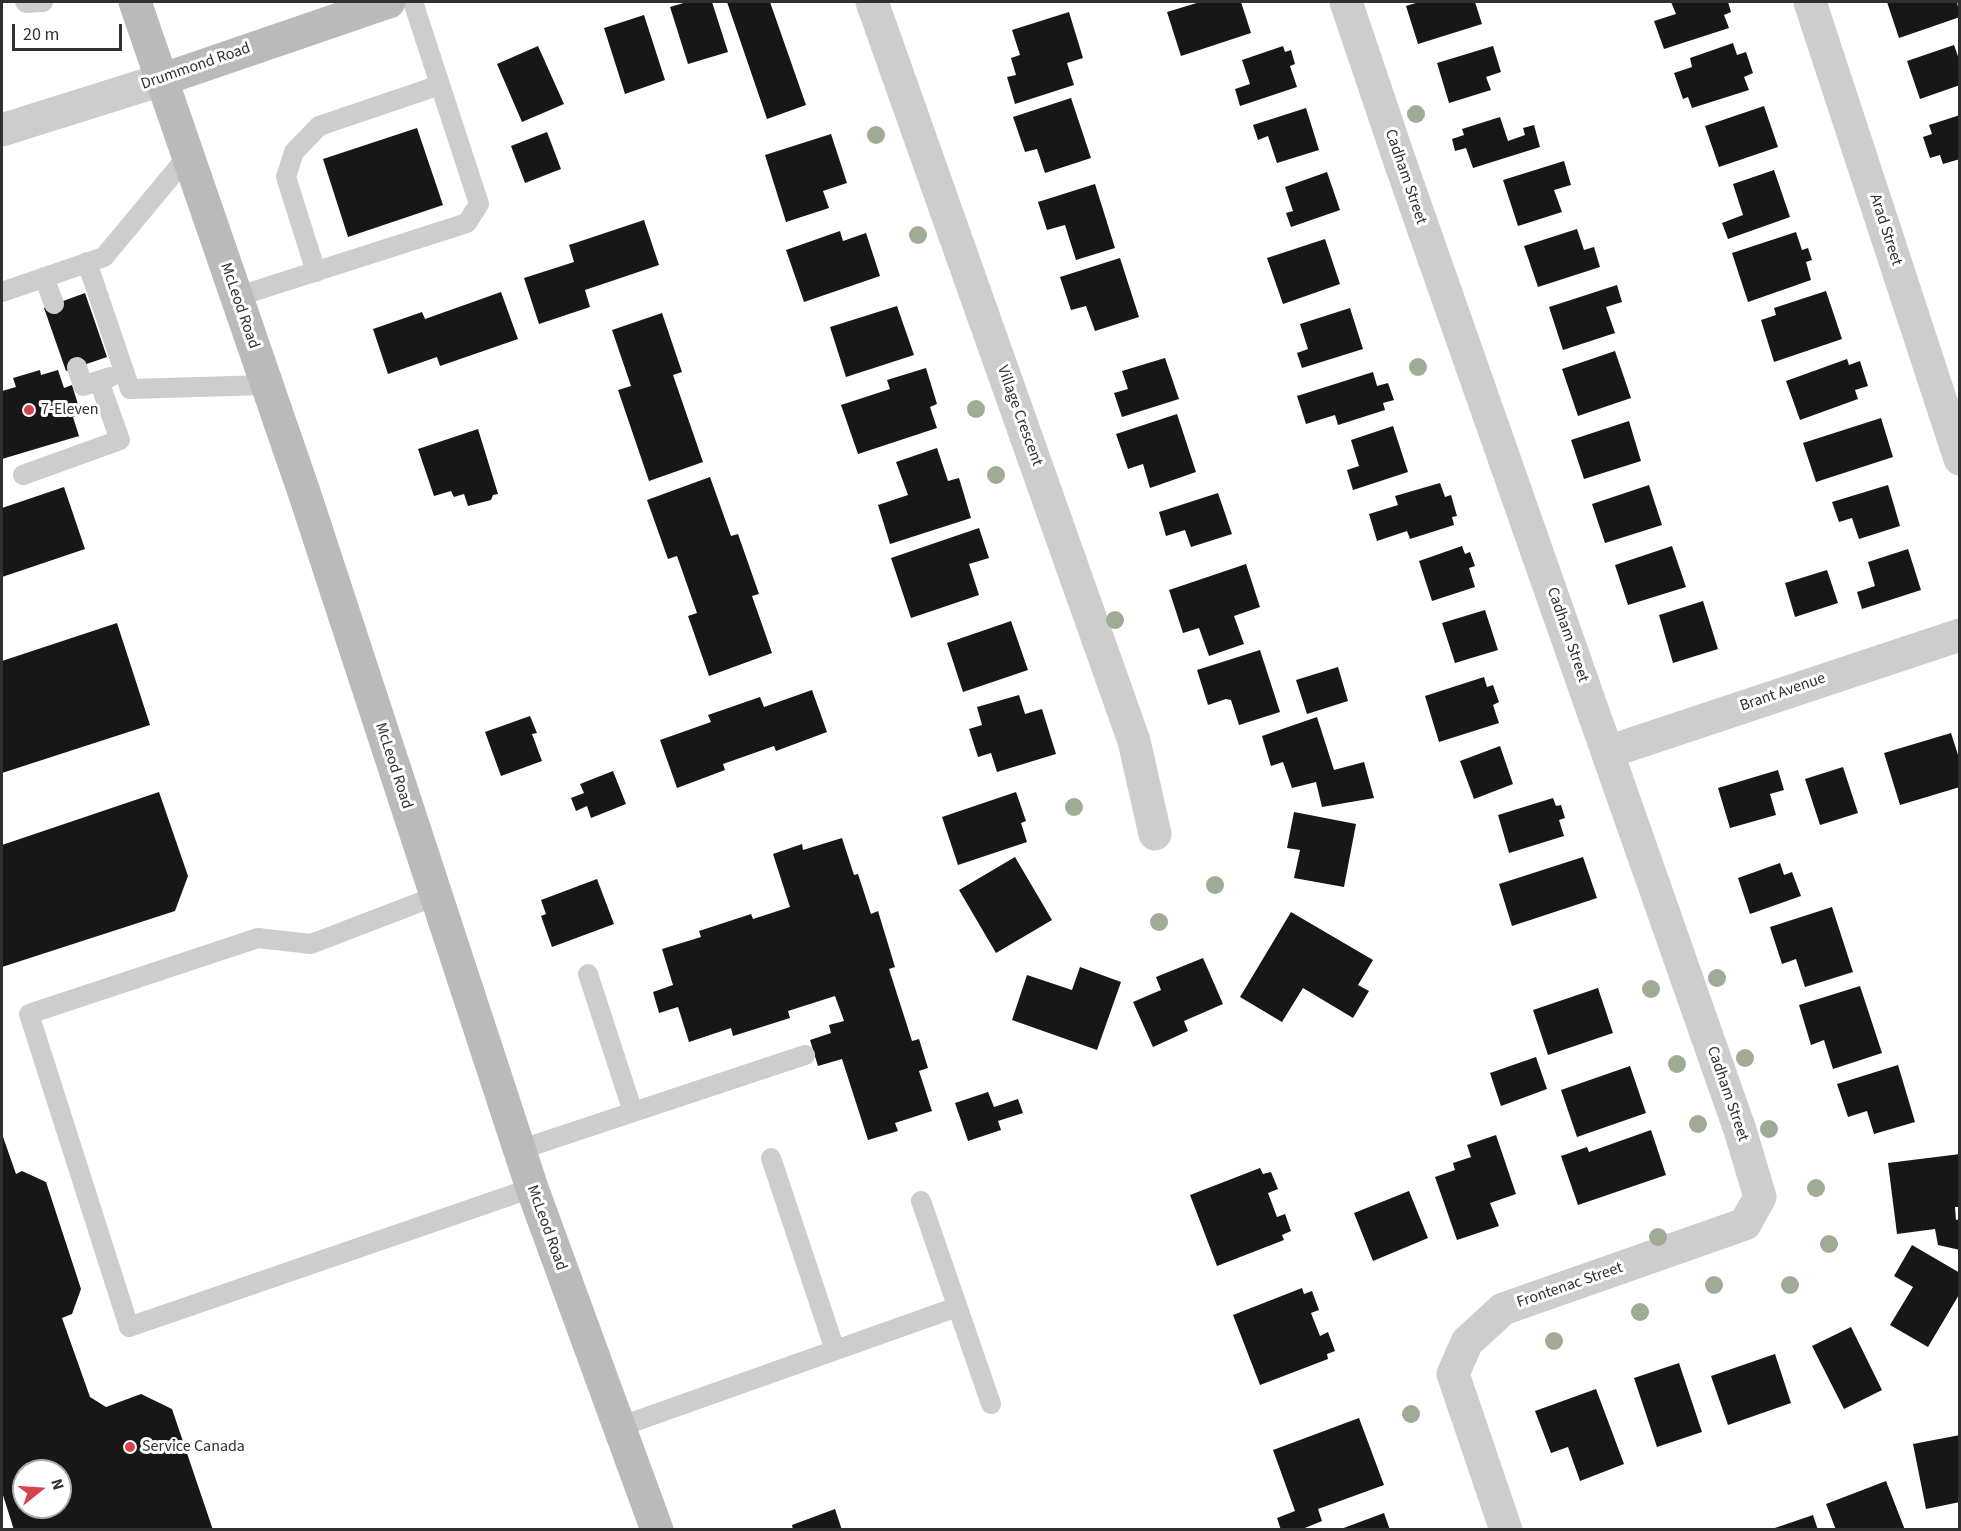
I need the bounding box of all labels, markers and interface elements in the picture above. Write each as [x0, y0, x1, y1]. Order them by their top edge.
scale bar [15, 12, 124, 50]
text: 20 m [23, 22, 59, 47]
street label: Drummond Road [139, 39, 253, 95]
street label: Cadham Street [1380, 127, 1430, 227]
street label: Arad Street [1864, 192, 1906, 268]
street label: McLeod Road [215, 261, 263, 351]
street label: Village Crescent [992, 363, 1046, 469]
place label: 7-Eleven [41, 400, 99, 420]
marker: 7-Eleven [22, 403, 36, 417]
street label: Cadham Street [1542, 585, 1592, 685]
street label: Brant Avenue [1738, 669, 1828, 717]
street label: McLeod Road [370, 720, 416, 812]
street label: Cadham Street [1702, 1044, 1752, 1144]
street label: McLeod Road [522, 1183, 570, 1273]
street label: Frontenac Street [1514, 1259, 1626, 1313]
place label: Service Canada [142, 1437, 245, 1457]
marker: Service Canada [123, 1440, 137, 1454]
north arrow [12, 1459, 72, 1519]
text: N [45, 1476, 69, 1493]

